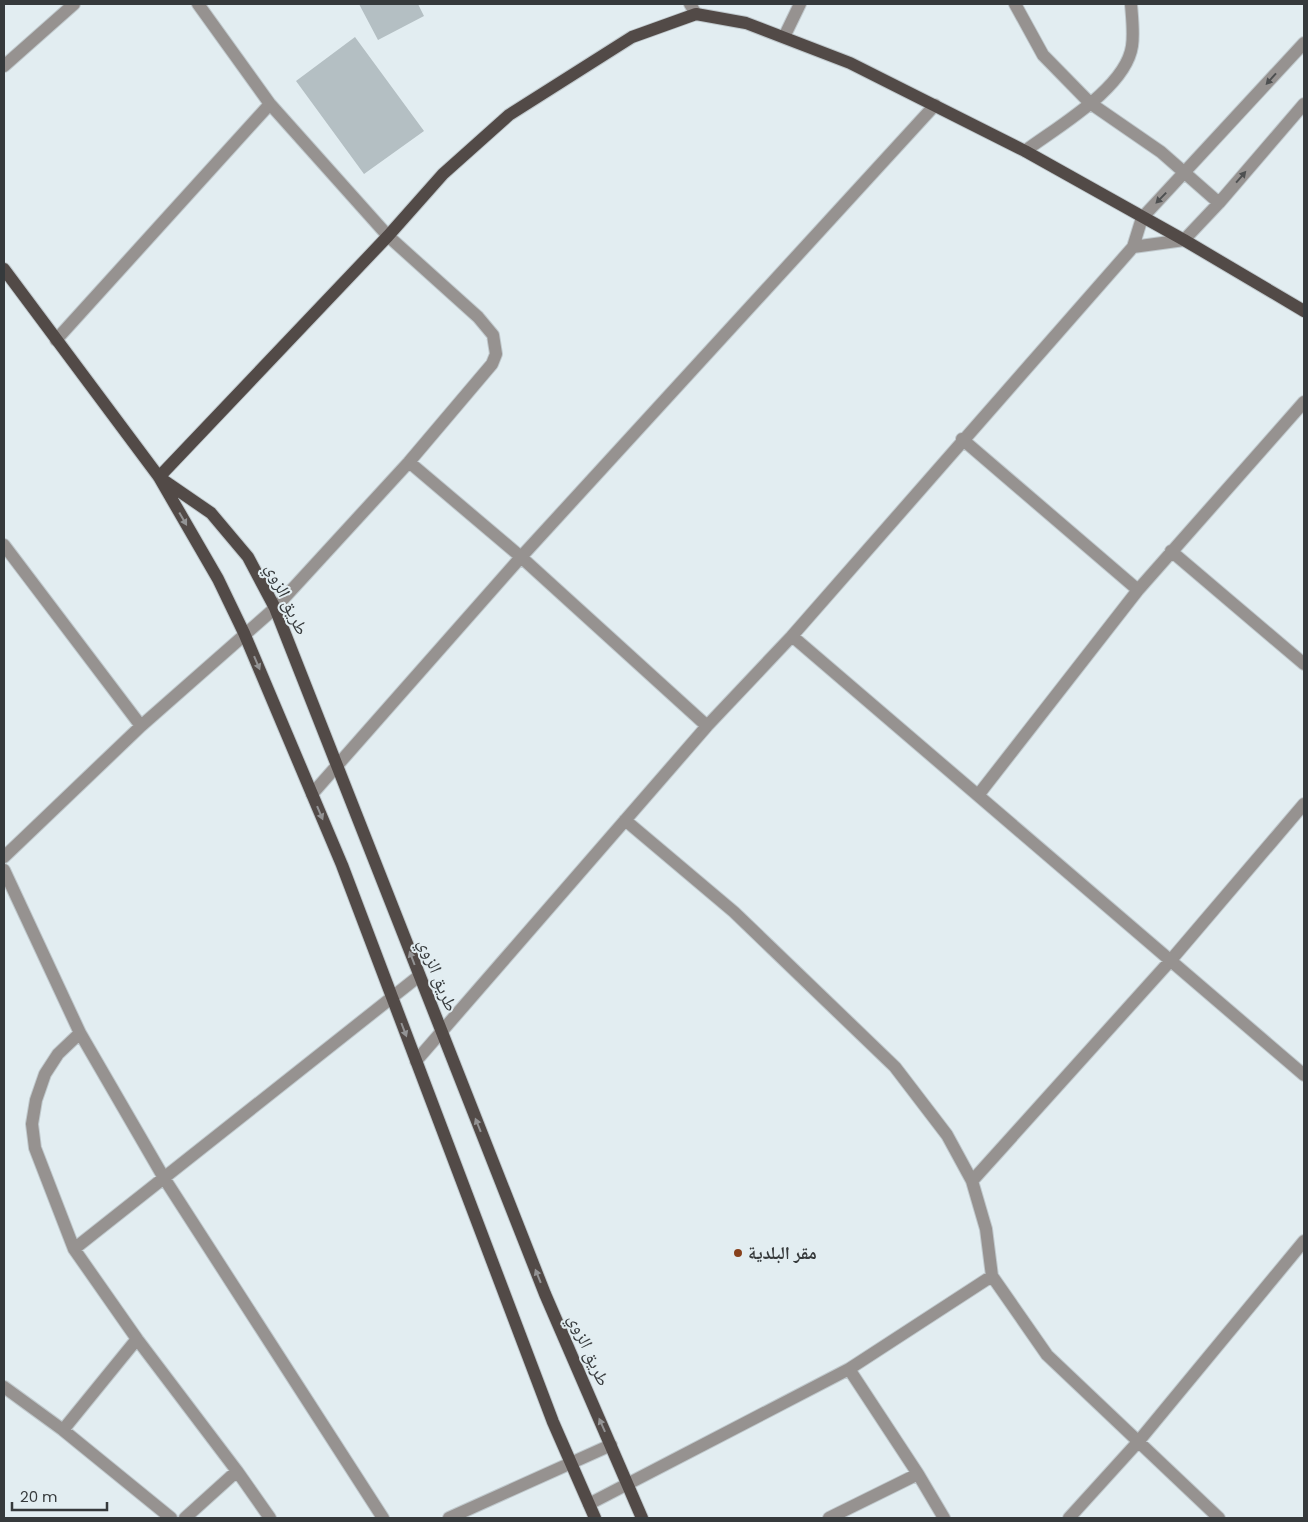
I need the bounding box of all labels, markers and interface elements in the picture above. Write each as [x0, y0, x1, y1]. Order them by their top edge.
one-way arrow [1266, 72, 1277, 85]
one-way arrow [1236, 171, 1247, 184]
one-way arrow [1155, 192, 1167, 204]
one-way arrow [179, 511, 187, 526]
street label: طريق الزوي [258, 559, 315, 640]
one-way arrow [253, 656, 261, 671]
one-way arrow [316, 806, 324, 820]
street label: طريق الزوي [410, 935, 464, 1016]
one-way arrow [408, 950, 415, 965]
one-way arrow [400, 1023, 408, 1038]
one-way arrow [474, 1117, 482, 1132]
place label: مقر البلدية [748, 1240, 817, 1265]
marker: مقر البلدية [732, 1247, 744, 1259]
one-way arrow [534, 1268, 542, 1283]
street label: طريق الزوي [560, 1310, 616, 1391]
one-way arrow [598, 1418, 606, 1432]
scale bar [12, 1480, 108, 1512]
text: 20 m [20, 1486, 58, 1507]

